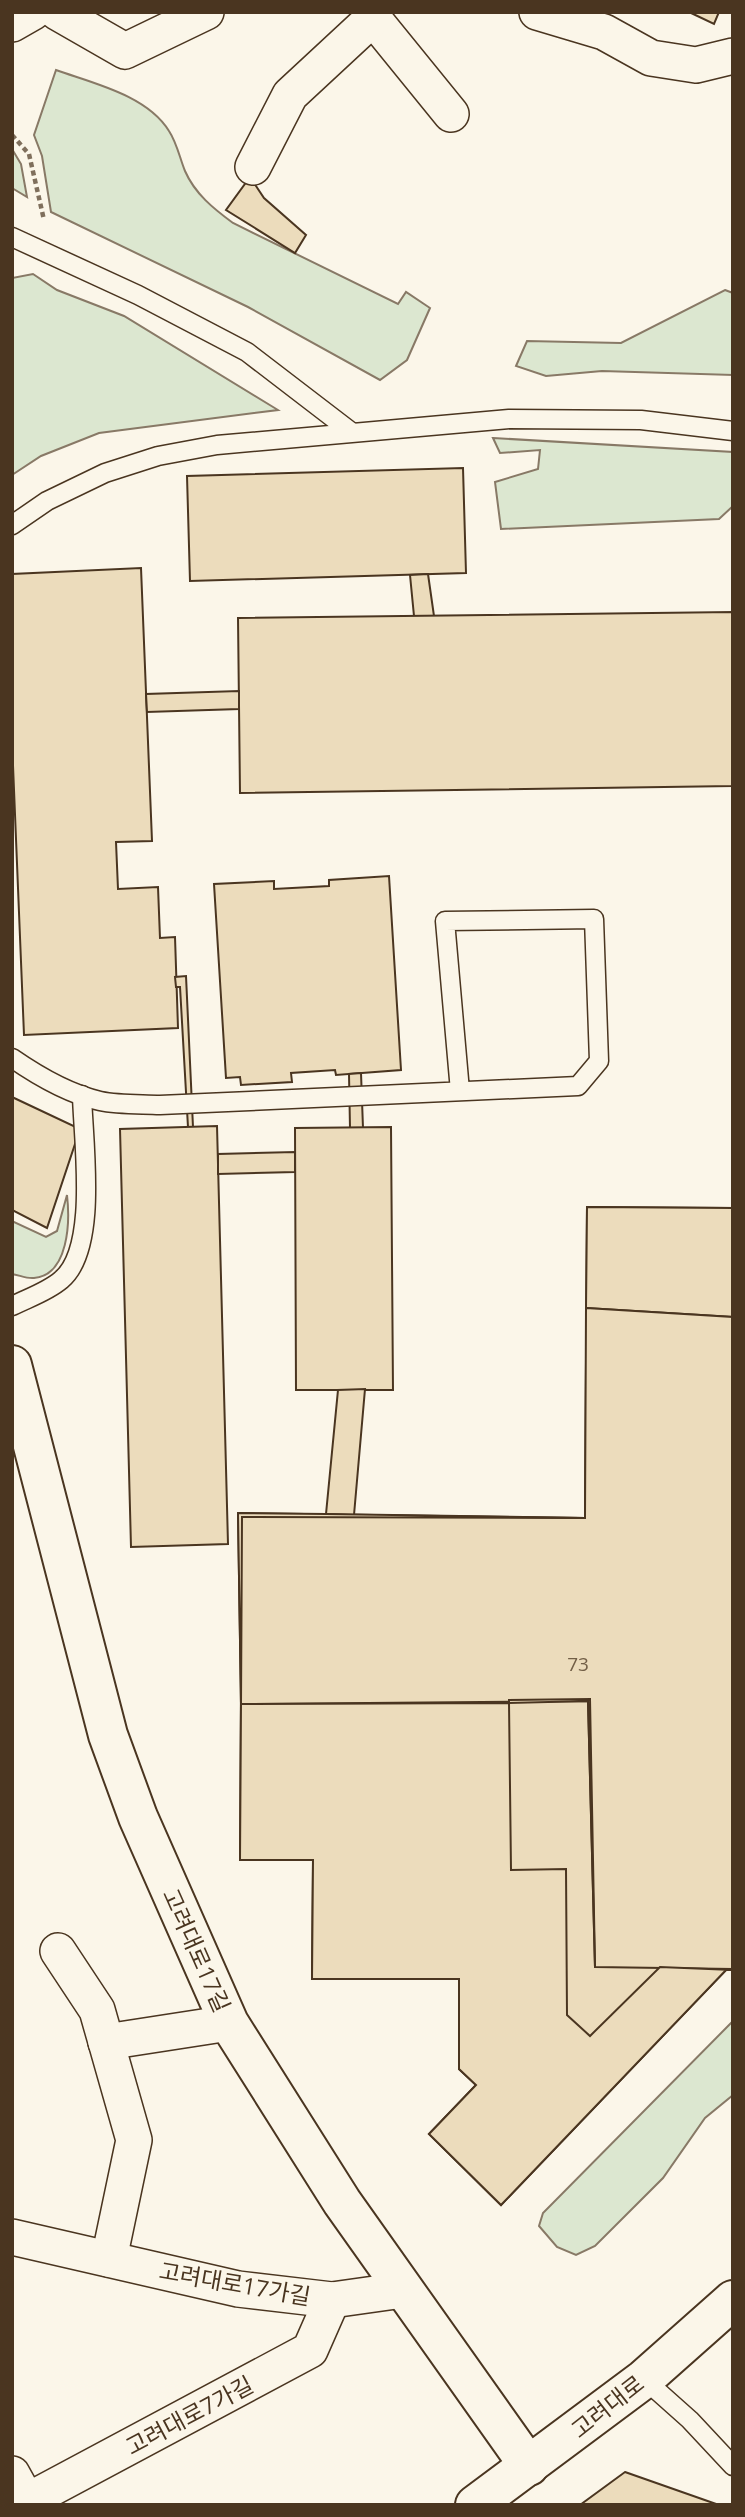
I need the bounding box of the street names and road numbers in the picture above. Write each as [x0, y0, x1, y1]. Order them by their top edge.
street label: 고려대로17길 [156, 1883, 238, 2017]
street label: 고려대로17가길 [157, 2254, 313, 2312]
street label: 고려대로 [564, 2367, 650, 2445]
street label: 고려대로7가길 [120, 2368, 258, 2462]

